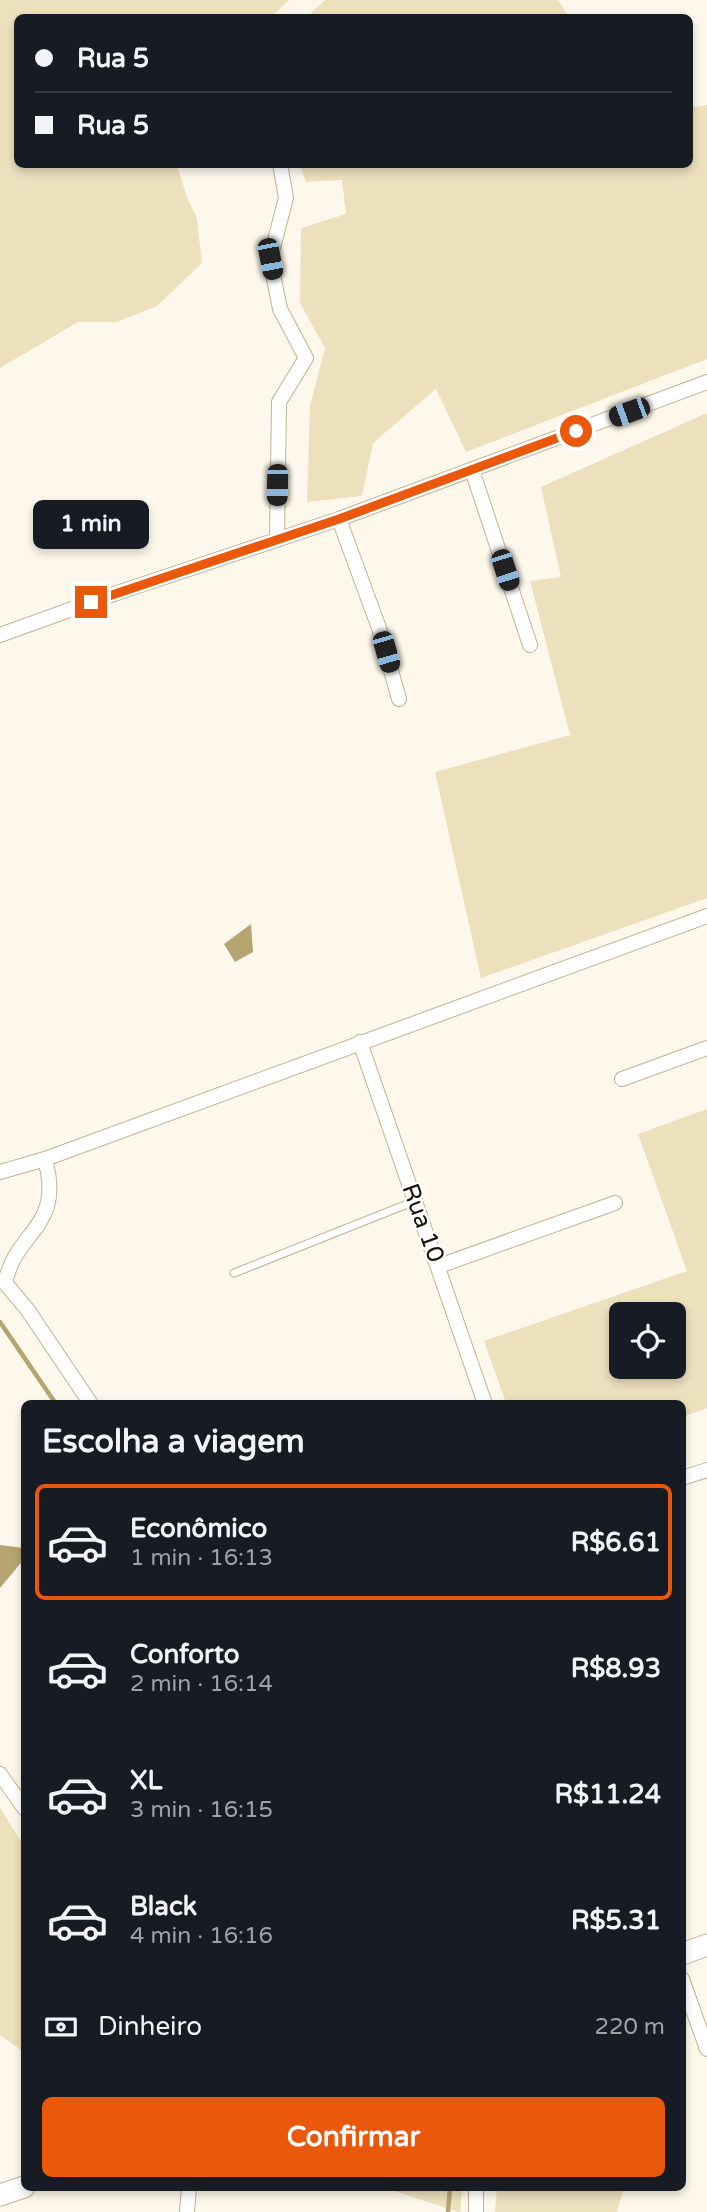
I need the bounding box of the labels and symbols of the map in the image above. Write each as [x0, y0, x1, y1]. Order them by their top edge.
car [256, 236, 285, 282]
car [606, 395, 653, 429]
route start [560, 415, 592, 447]
car [267, 464, 288, 506]
callout: 1 min [33, 500, 149, 550]
car [489, 547, 522, 593]
route end [75, 586, 107, 618]
car [371, 629, 402, 675]
street label: Rua 10 [395, 1180, 451, 1266]

